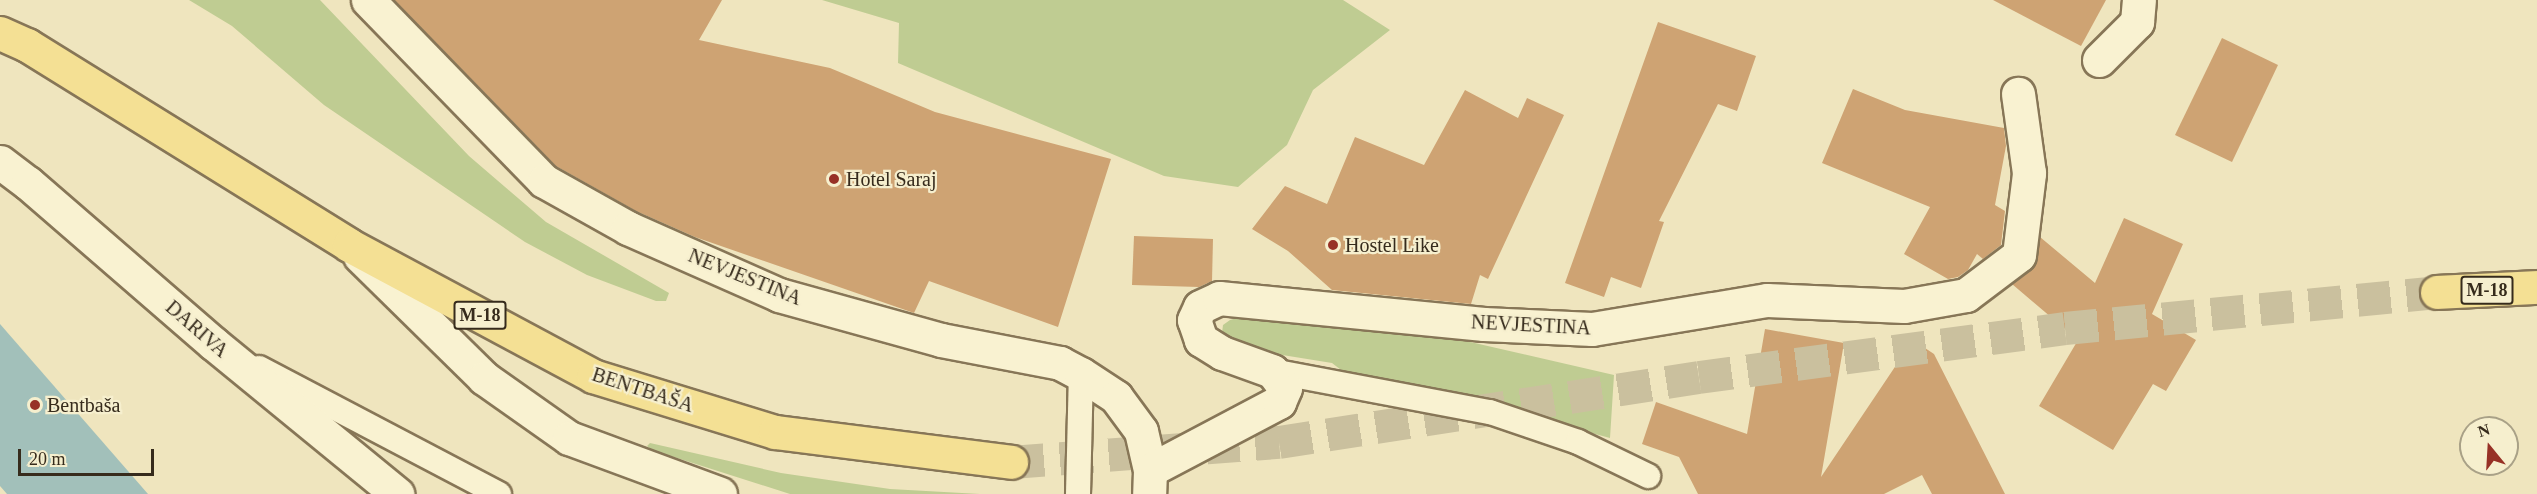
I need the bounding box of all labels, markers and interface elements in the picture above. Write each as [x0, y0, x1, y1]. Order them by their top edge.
place label: Hotel Saraj [846, 167, 937, 191]
marker: Hotel Saraj [827, 172, 841, 186]
place label: Hostel Like [1345, 233, 1439, 257]
marker: Hostel Like [1326, 238, 1340, 252]
street label: NEVJESTINA [685, 243, 805, 311]
road number: M-18 [2460, 275, 2514, 305]
street label: DARIVA [161, 295, 233, 363]
road number: M-18 [453, 300, 507, 330]
street label: NEVJESTINA [1470, 310, 1592, 340]
street label: BENTBAŠA [589, 362, 697, 418]
place label: Bentbaša [47, 393, 120, 417]
marker: Bentbaša [28, 398, 42, 412]
north arrow [2459, 416, 2519, 476]
text: N [2476, 420, 2492, 440]
scale bar [21, 437, 158, 475]
text: 20 m [29, 449, 66, 469]

